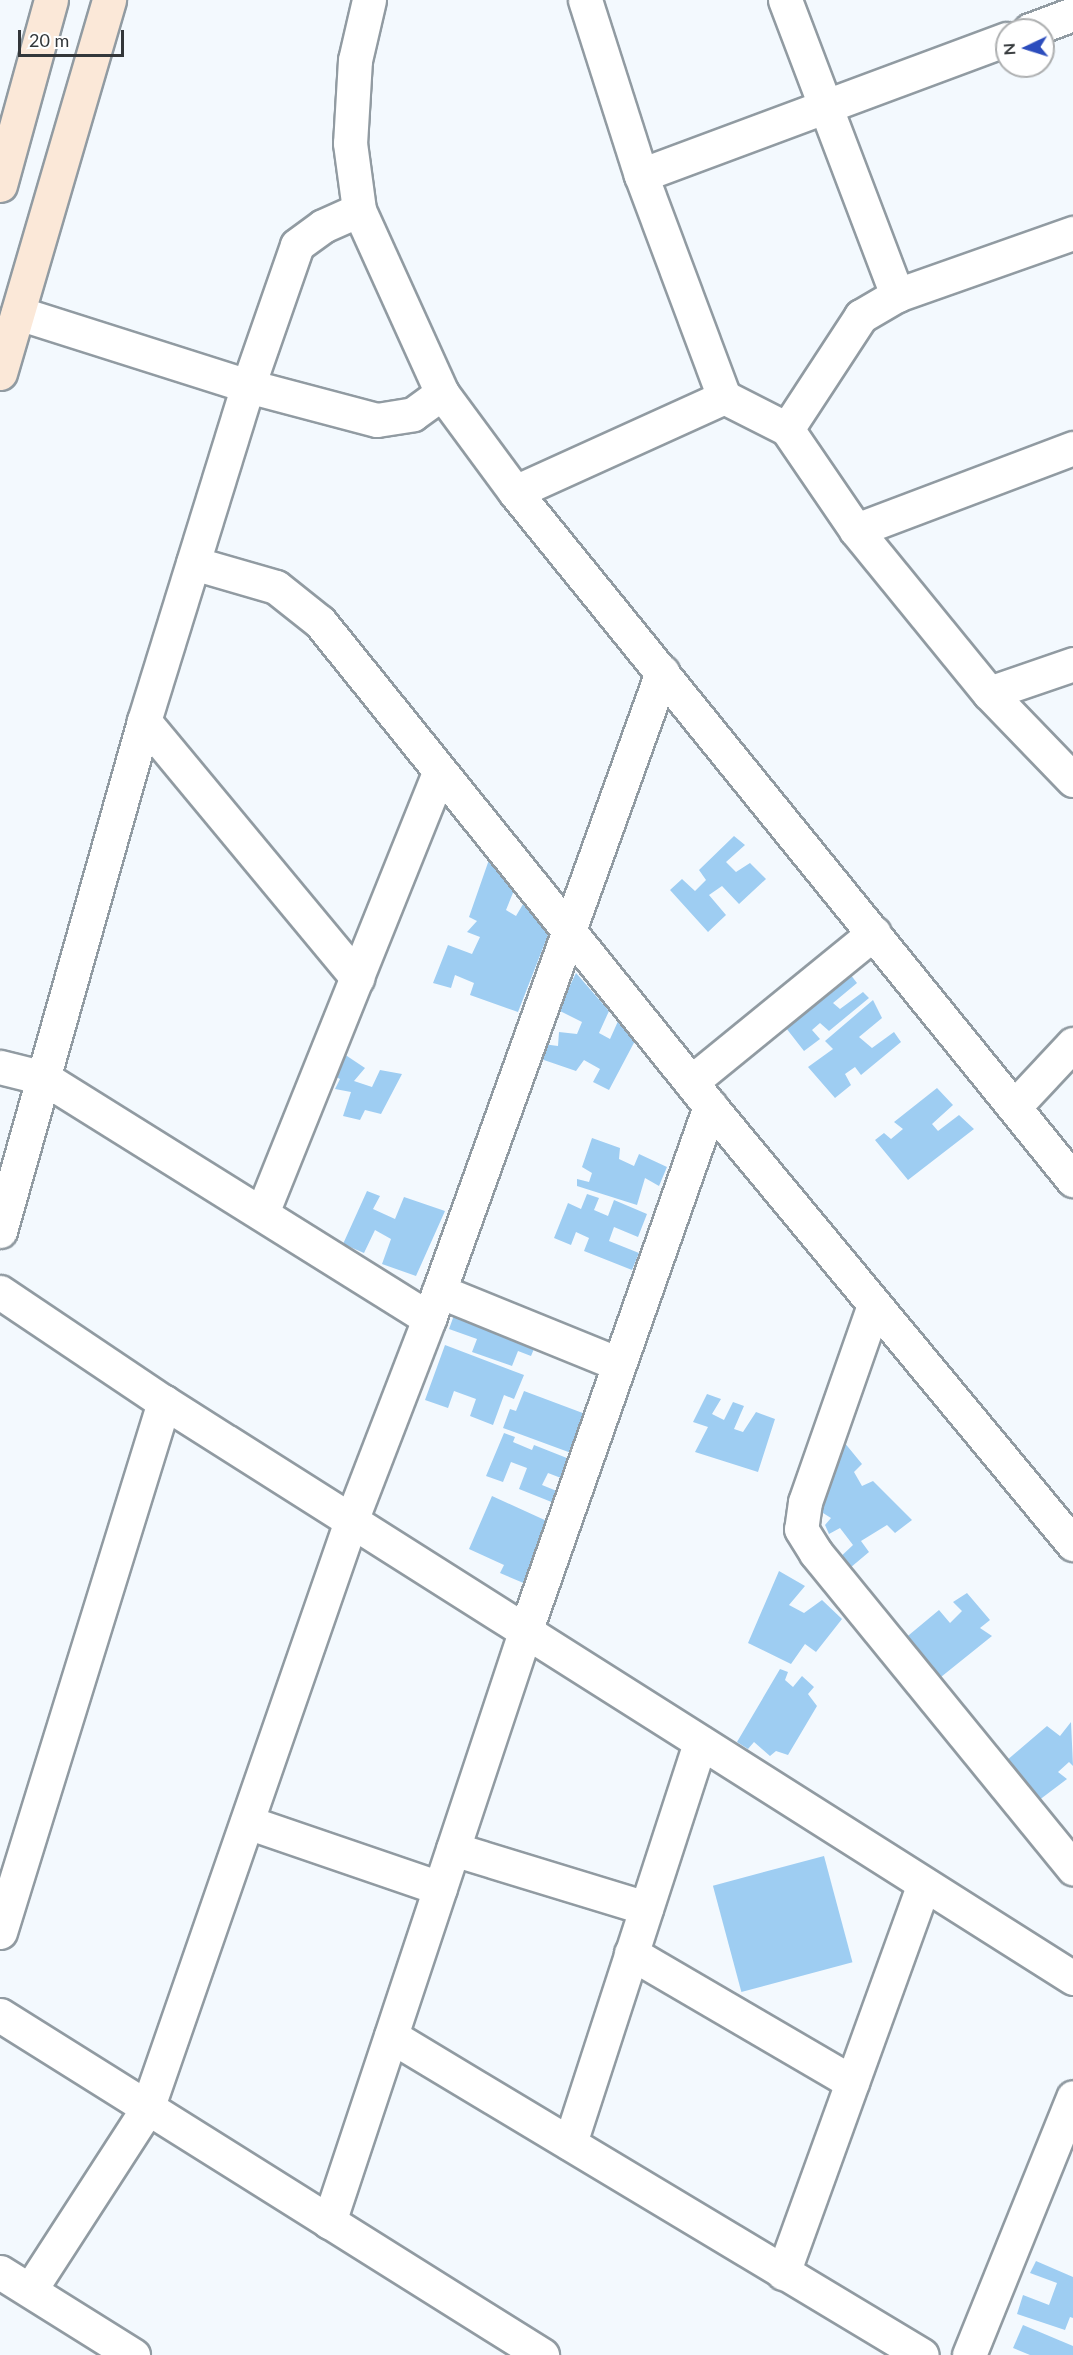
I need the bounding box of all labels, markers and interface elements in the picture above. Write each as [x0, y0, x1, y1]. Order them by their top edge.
scale bar [21, 18, 128, 56]
north arrow [995, 18, 1055, 78]
text: 20 m [29, 29, 69, 51]
text: N [999, 42, 1018, 56]

